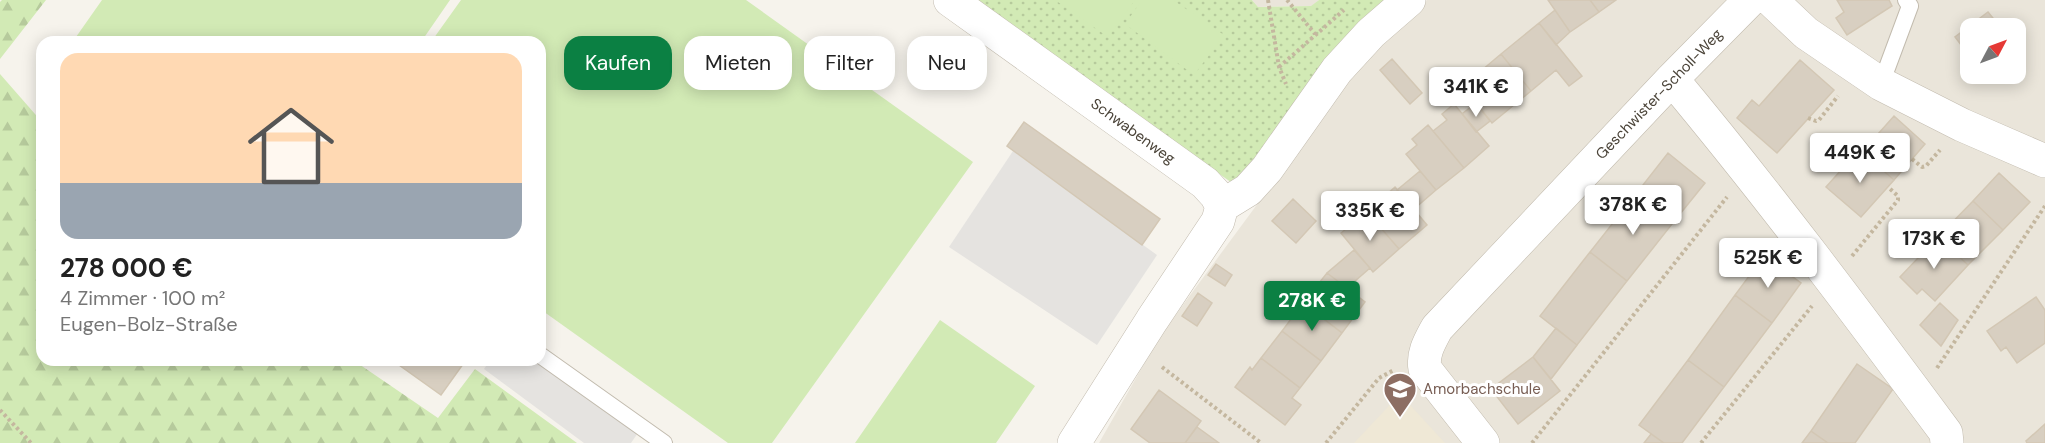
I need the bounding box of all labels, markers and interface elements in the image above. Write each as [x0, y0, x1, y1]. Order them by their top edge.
north arrow [1960, 18, 2026, 84]
map controls [1960, 18, 2026, 84]
street label: Geschwister-Scholl-Weg [1591, 24, 1727, 164]
chip: Kaufen [564, 36, 672, 90]
chip: Mieten [684, 36, 792, 90]
chip: Filter [804, 36, 895, 90]
chip: Neu [907, 36, 987, 90]
pin: 341K € [1427, 67, 1525, 118]
text: 341K € [1443, 73, 1509, 99]
icon: home [237, 92, 345, 200]
street label: Schwabenweg [1087, 94, 1179, 168]
pin: 449K € [1811, 133, 1909, 184]
text: 449K € [1824, 139, 1896, 165]
pin: 378K € [1584, 185, 1682, 236]
pin: 335K € [1321, 191, 1419, 242]
text: 378K € [1599, 191, 1667, 217]
text: 335K € [1335, 197, 1405, 223]
pin: 173K € [1885, 219, 1983, 270]
text: 173K € [1902, 225, 1966, 251]
pin: 525K € [1719, 238, 1817, 289]
text: 525K € [1733, 244, 1803, 270]
text: 278 000 € [60, 251, 193, 285]
pin: 278K € [1263, 281, 1361, 332]
text: 4 Zimmer · 100 m² [60, 285, 225, 311]
text: 278K € [1278, 287, 1346, 313]
text: Eugen-Bolz-Straße [60, 311, 238, 337]
school or university icon: Amorbachschule [1382, 371, 1418, 418]
place label: Amorbachschule [1423, 379, 1541, 399]

